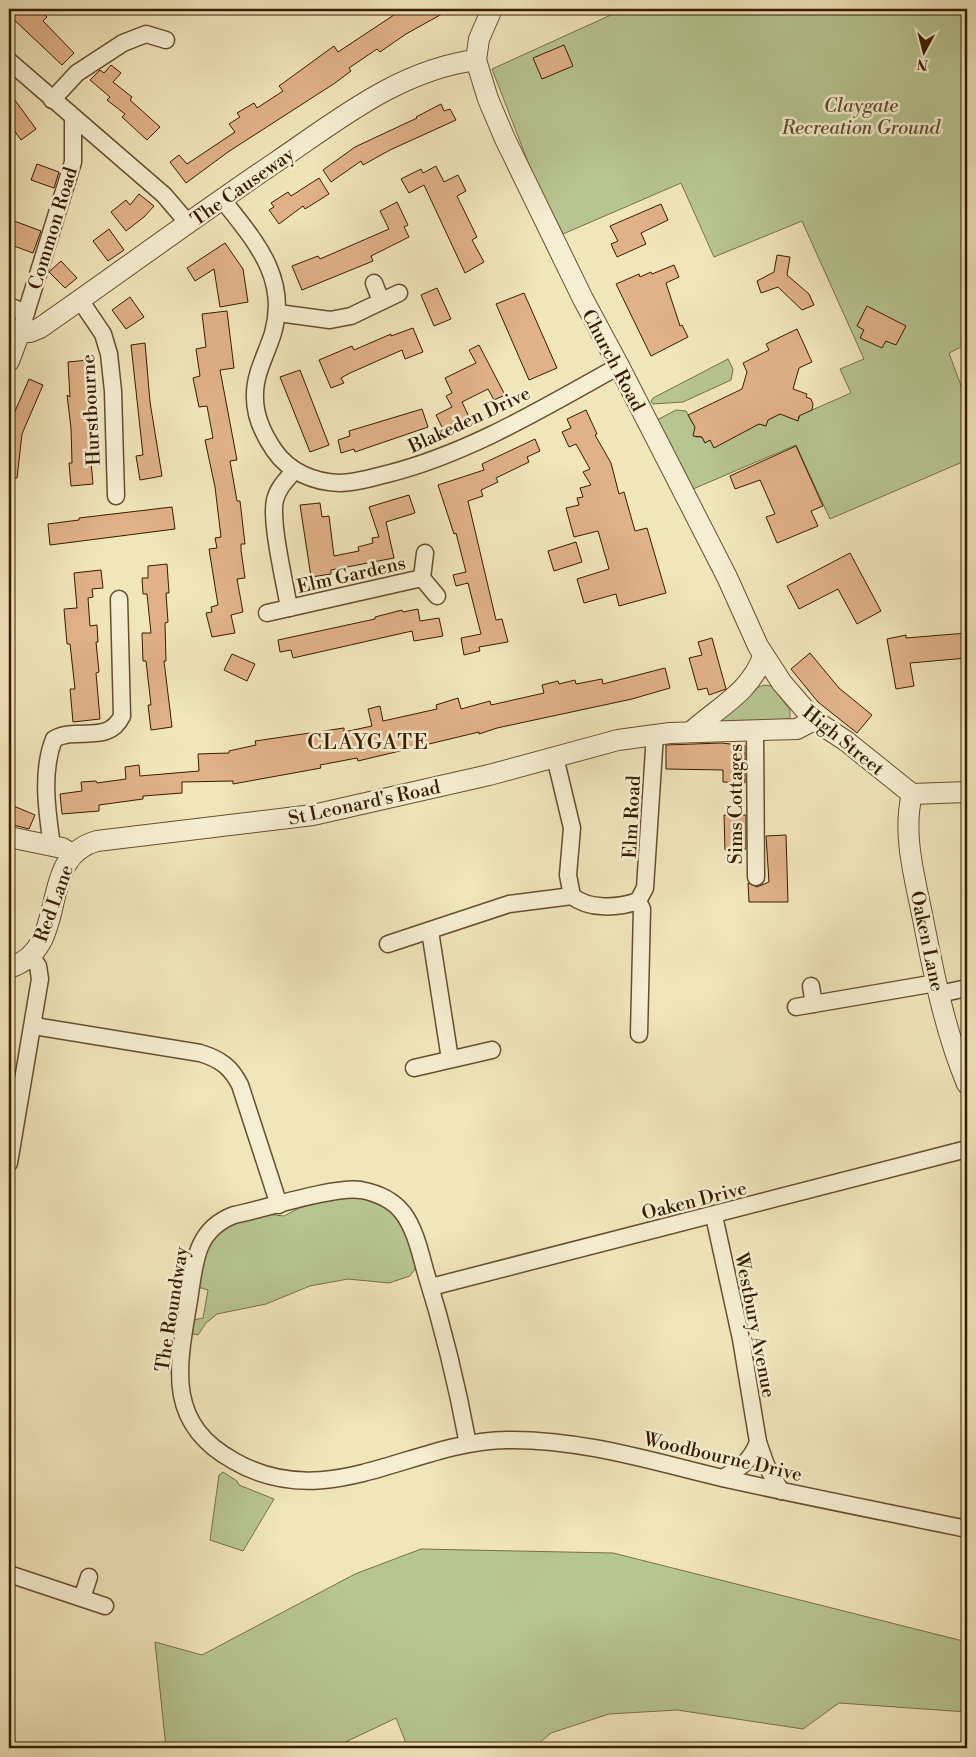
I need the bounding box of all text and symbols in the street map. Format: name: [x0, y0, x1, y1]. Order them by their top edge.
north arrow: [898, 28, 948, 78]
text: N: [916, 54, 929, 74]
park label: Claygate Recreation Ground: [781, 94, 942, 140]
street label: The Causeway: [186, 142, 300, 231]
street label: Common Road: [23, 164, 83, 293]
street label: Church Road: [576, 305, 650, 416]
street label: Hurstbourne: [76, 354, 106, 466]
street label: Blakeden Drive: [404, 381, 534, 459]
street label: Elm Gardens: [294, 551, 408, 599]
street label: High Street: [798, 701, 889, 781]
district label: CLAYGATE: [307, 730, 429, 756]
street label: Sims Cottages: [724, 744, 748, 864]
street label: St Leonard's Road: [286, 775, 443, 831]
street label: Elm Road: [618, 775, 646, 859]
street label: Red Lane: [29, 861, 79, 945]
street label: Oaken Lane: [905, 889, 949, 994]
street label: Oaken Drive: [639, 1176, 749, 1226]
street label: The Roundway: [150, 1244, 194, 1374]
street label: Westbury Avenue: [729, 1250, 781, 1400]
street label: Woodbourne Drive: [640, 1427, 804, 1487]

